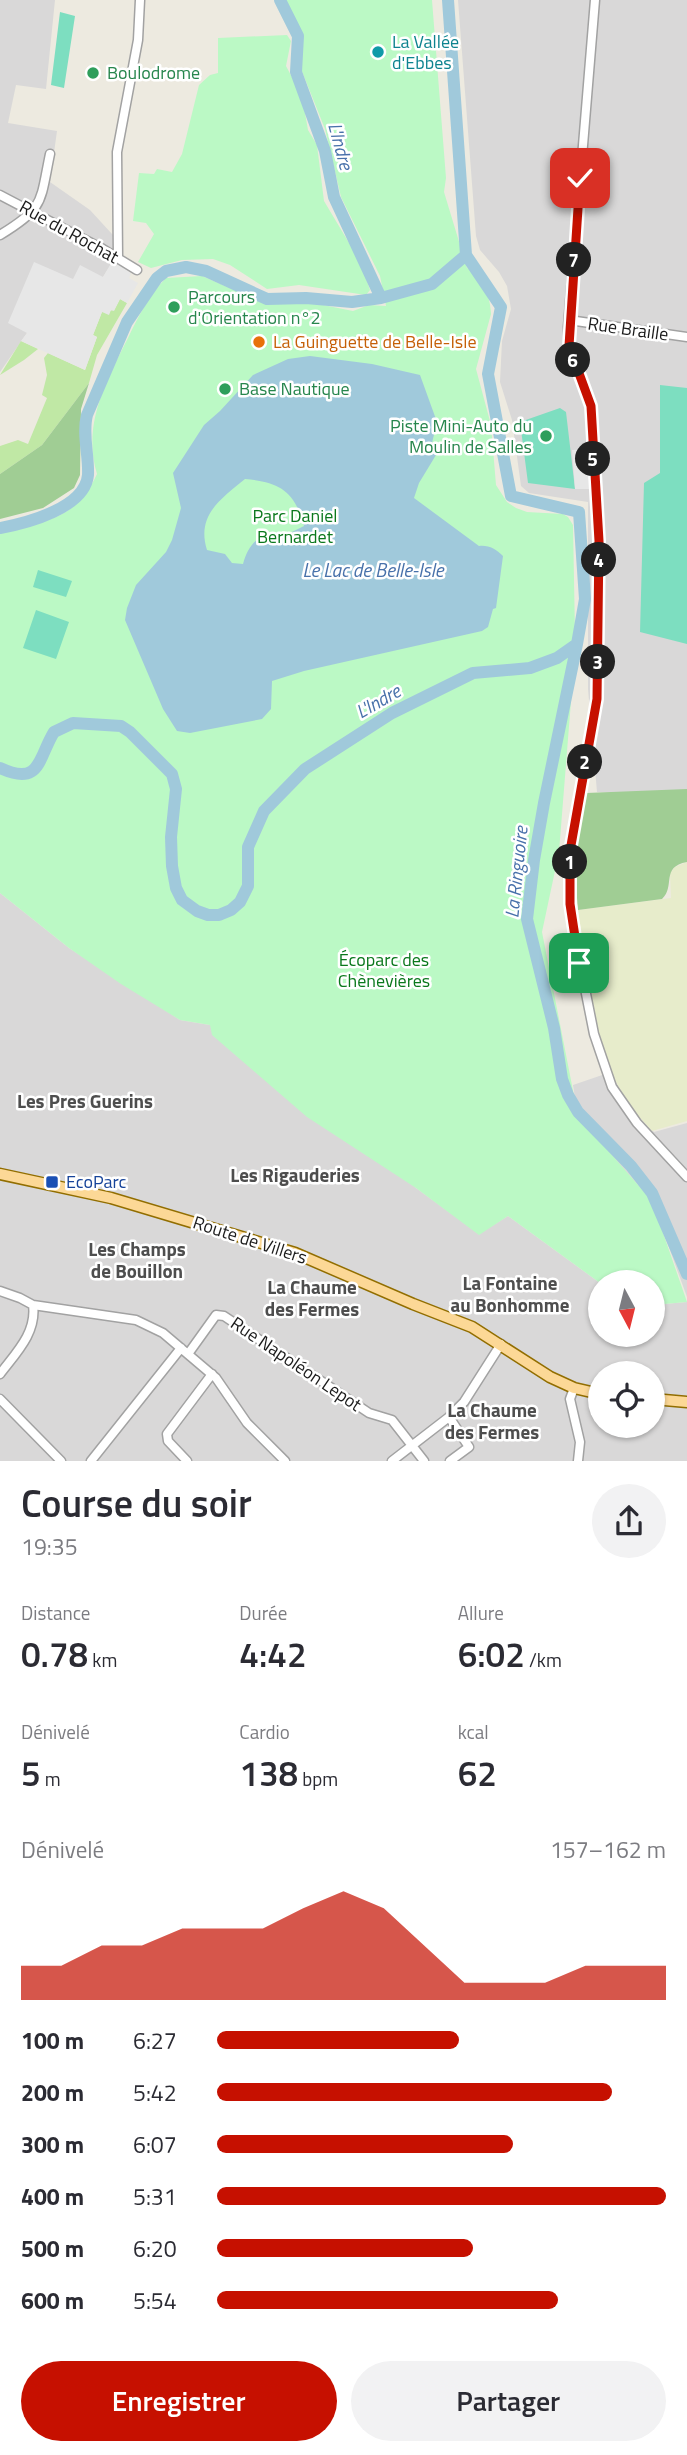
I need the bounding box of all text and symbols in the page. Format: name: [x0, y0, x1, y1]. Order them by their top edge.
place label: La Vallée d'Ebbes: [392, 28, 459, 76]
marker: La Vallée d'Ebbes: [370, 44, 386, 60]
place label: Boulodrome: [107, 59, 200, 86]
marker: Boulodrome: [85, 65, 101, 81]
water label: L'Indre: [321, 119, 362, 174]
pin: [550, 148, 610, 208]
icon: check: [561, 159, 599, 197]
street label: Rue du Rochat: [15, 193, 124, 270]
pin: 7: [556, 243, 592, 278]
text: 7: [568, 245, 579, 274]
place label: Parcours d'Orientation n°2: [188, 283, 321, 331]
marker: Parcours d'Orientation n°2: [166, 299, 182, 315]
street label: Rue Braille: [586, 309, 670, 348]
place label: La Guinguette de Belle-Isle: [273, 328, 476, 355]
marker: La Guinguette de Belle-Isle: [251, 334, 267, 350]
pin: 6: [556, 342, 590, 378]
text: 6: [567, 345, 578, 374]
place label: Base Nautique: [239, 375, 350, 402]
marker: Base Nautique: [217, 381, 233, 397]
place label: Piste Mini-Auto du Moulin de Salles: [390, 412, 532, 460]
marker: Piste Mini-Auto du Moulin de Salles: [538, 428, 554, 444]
pin: 5: [576, 442, 610, 476]
text: 5: [587, 444, 598, 473]
park label: Parc Daniel Bernardet: [253, 502, 337, 550]
pin: 4: [582, 542, 616, 578]
text: 4: [593, 545, 604, 574]
water label: Le Lac de Belle-Isle: [302, 555, 445, 584]
pin: 3: [580, 644, 616, 680]
text: 3: [592, 647, 603, 676]
water label: L'Indre: [350, 675, 407, 725]
pin: 2: [568, 744, 602, 780]
text: 2: [579, 747, 590, 776]
water label: La Ringuoire: [496, 823, 535, 919]
pin: 1: [552, 844, 588, 880]
text: 1: [564, 847, 575, 876]
pin: [549, 933, 609, 993]
icon: arrive: [560, 944, 598, 982]
park label: Écoparc des Chènevières: [338, 946, 430, 994]
district label: Les Pres Guerins: [17, 1086, 153, 1115]
district label: Les Rigauderies: [230, 1160, 360, 1189]
place label: EcoParc: [66, 1168, 127, 1195]
marker: EcoParc: [44, 1174, 60, 1190]
street label: Route de Villers: [190, 1208, 311, 1271]
district label: Les Champs de Bouillon: [88, 1234, 186, 1285]
district label: La Fontaine au Bonhomme: [451, 1268, 570, 1319]
north arrow: [588, 1270, 665, 1348]
map controls: [588, 1270, 665, 1438]
district label: La Chaume des Fermes: [265, 1272, 359, 1323]
street label: Rue Napoléon Lepot: [225, 1310, 368, 1418]
button: locate: [588, 1361, 665, 1438]
district label: La Chaume des Fermes: [445, 1395, 539, 1446]
text: Course du soir: [21, 1474, 252, 1532]
button: share: [592, 1484, 666, 1558]
text: 19:35: [21, 1529, 78, 1564]
text: Distance: [21, 1598, 90, 1627]
text: Durée: [239, 1598, 287, 1627]
text: Allure: [458, 1598, 504, 1627]
text: 0.78: [21, 1627, 88, 1681]
text: 4:42: [239, 1627, 307, 1681]
text: 6:02: [458, 1627, 525, 1681]
text: km: [88, 1645, 117, 1674]
text: /km: [525, 1645, 562, 1674]
text: Dénivelé: [21, 1717, 90, 1746]
text: Cardio: [239, 1717, 290, 1746]
text: kcal: [458, 1717, 489, 1746]
text: 5: [21, 1746, 41, 1800]
text: 138: [239, 1746, 298, 1800]
text: 62: [458, 1746, 497, 1800]
text: m: [41, 1764, 61, 1793]
text: bpm: [298, 1764, 338, 1793]
text: Dénivelé: [21, 1832, 104, 1867]
text: 157–162 m: [550, 1832, 666, 1867]
text: 100 m: [21, 2023, 84, 2058]
text: 6:27: [133, 2023, 177, 2058]
text: 200 m: [21, 2075, 84, 2110]
text: 5:42: [133, 2075, 177, 2110]
text: 300 m: [21, 2127, 84, 2162]
text: 6:07: [133, 2127, 177, 2162]
text: 400 m: [21, 2179, 84, 2214]
text: 5:31: [133, 2179, 177, 2214]
text: 500 m: [21, 2231, 84, 2266]
text: 6:20: [133, 2231, 177, 2266]
text: 600 m: [21, 2283, 84, 2318]
text: 5:54: [133, 2283, 177, 2318]
button: Enregistrer: [21, 2361, 337, 2441]
button: Partager: [351, 2361, 666, 2441]

